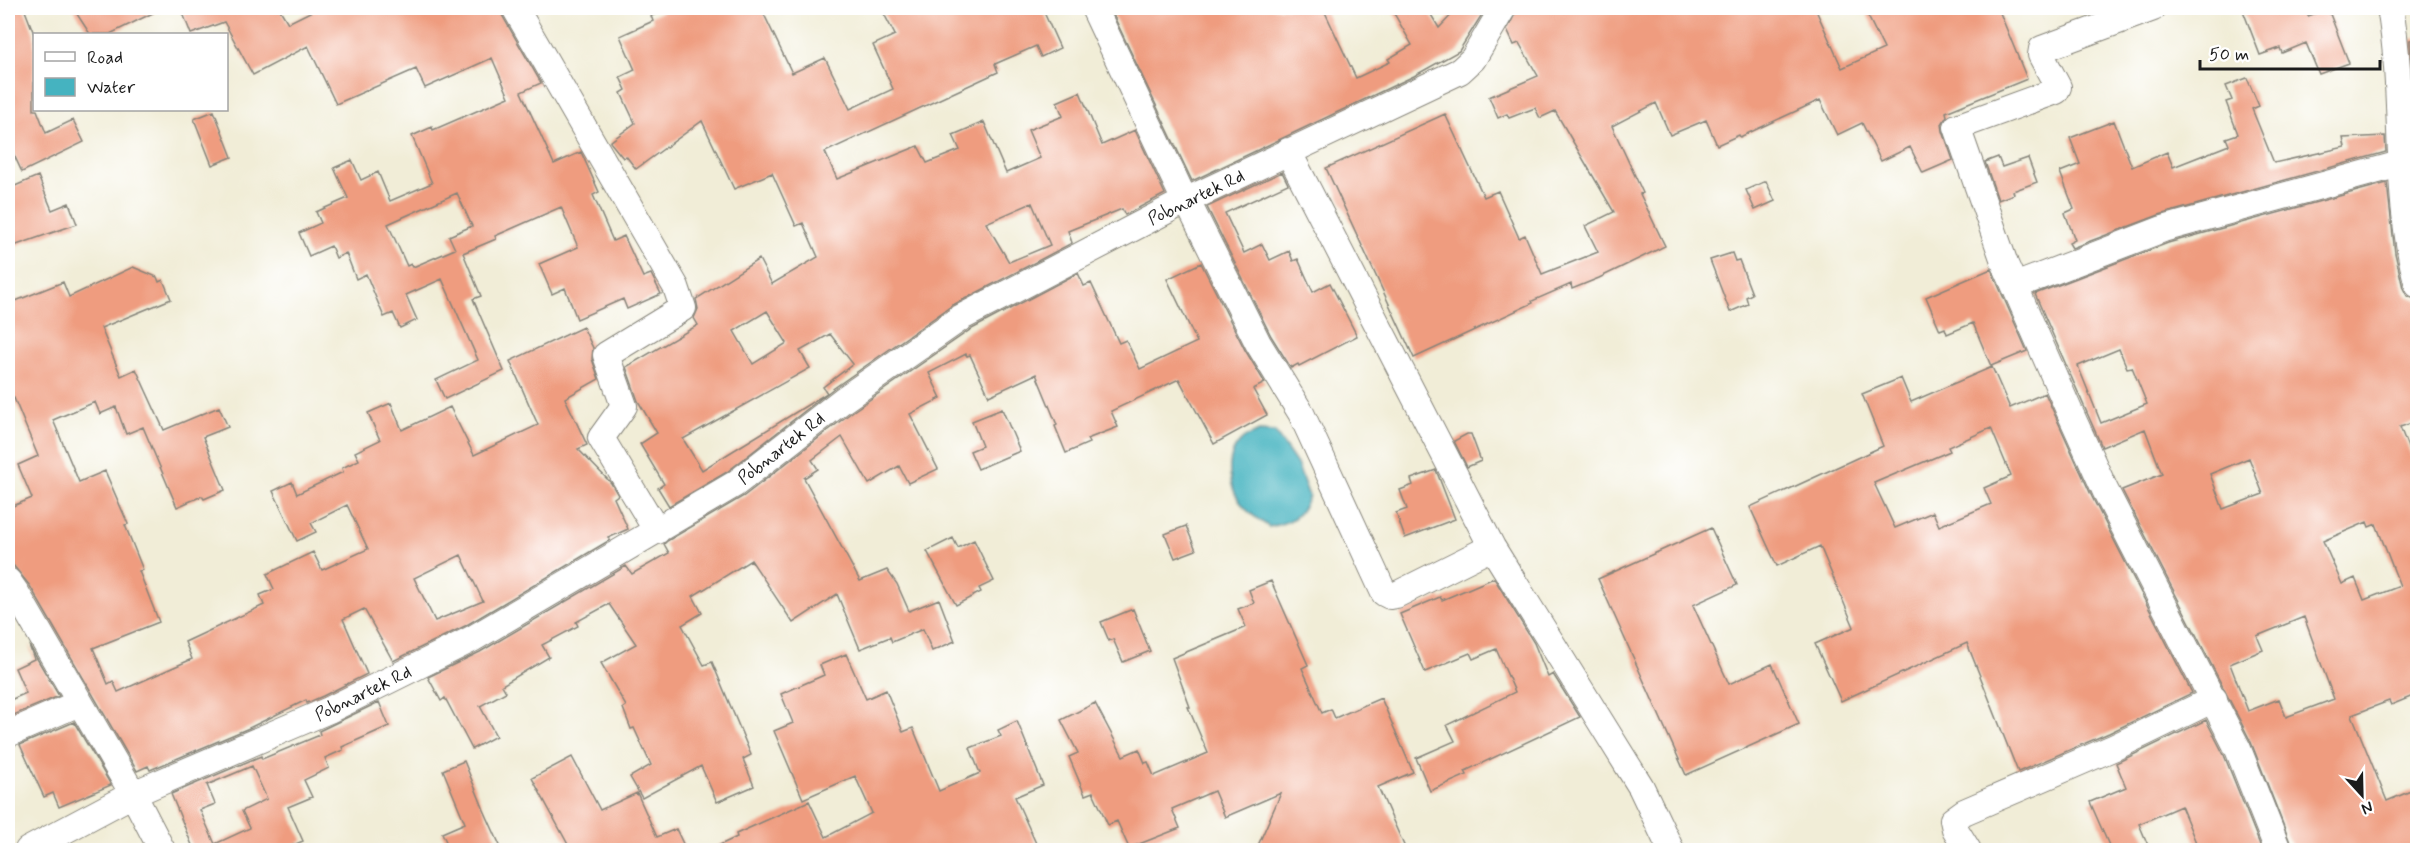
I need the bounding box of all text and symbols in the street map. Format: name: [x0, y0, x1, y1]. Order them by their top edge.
legend: [33, 33, 228, 111]
scale bar: [2200, 33, 2380, 71]
text: 50 m: [2209, 43, 2249, 67]
text: Road: [87, 46, 123, 70]
text: Water: [87, 76, 136, 100]
street label: Pobnartek Rd: [1144, 164, 1249, 232]
street label: Pobnartek Rd: [733, 407, 830, 490]
street label: Pobnartek Rd: [311, 660, 416, 728]
north arrow: [2332, 765, 2392, 825]
text: N: [2358, 796, 2376, 819]

